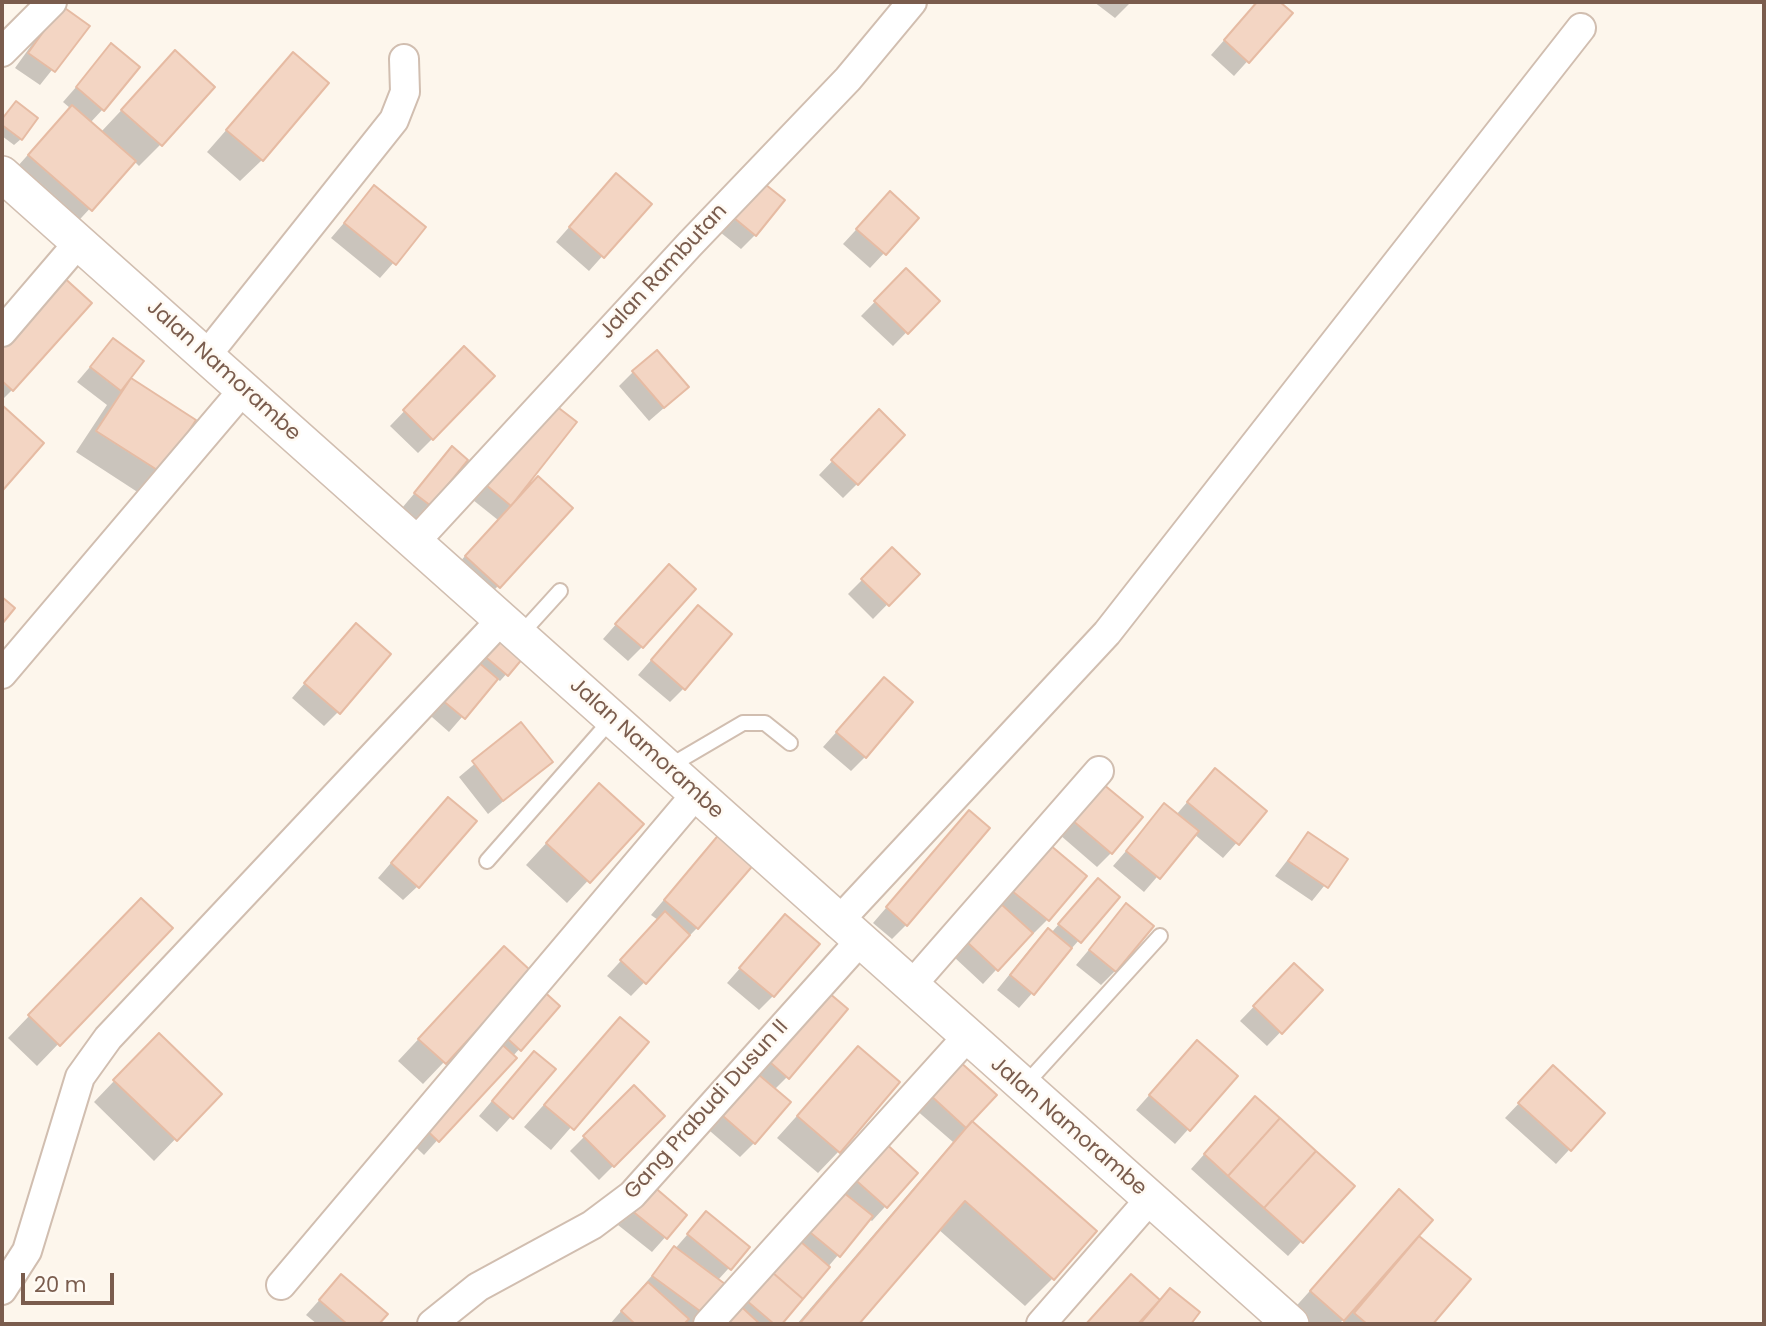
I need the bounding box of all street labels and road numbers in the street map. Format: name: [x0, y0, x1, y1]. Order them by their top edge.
street label: Jalan Rambutan: [595, 199, 733, 345]
street label: Jalan Namorambe: [141, 295, 305, 447]
street label: Jalan Namorambe: [564, 673, 728, 825]
street label: Gang Prabudi Dusun II: [620, 1015, 794, 1205]
street label: Jalan Namorambe: [985, 1052, 1151, 1202]

